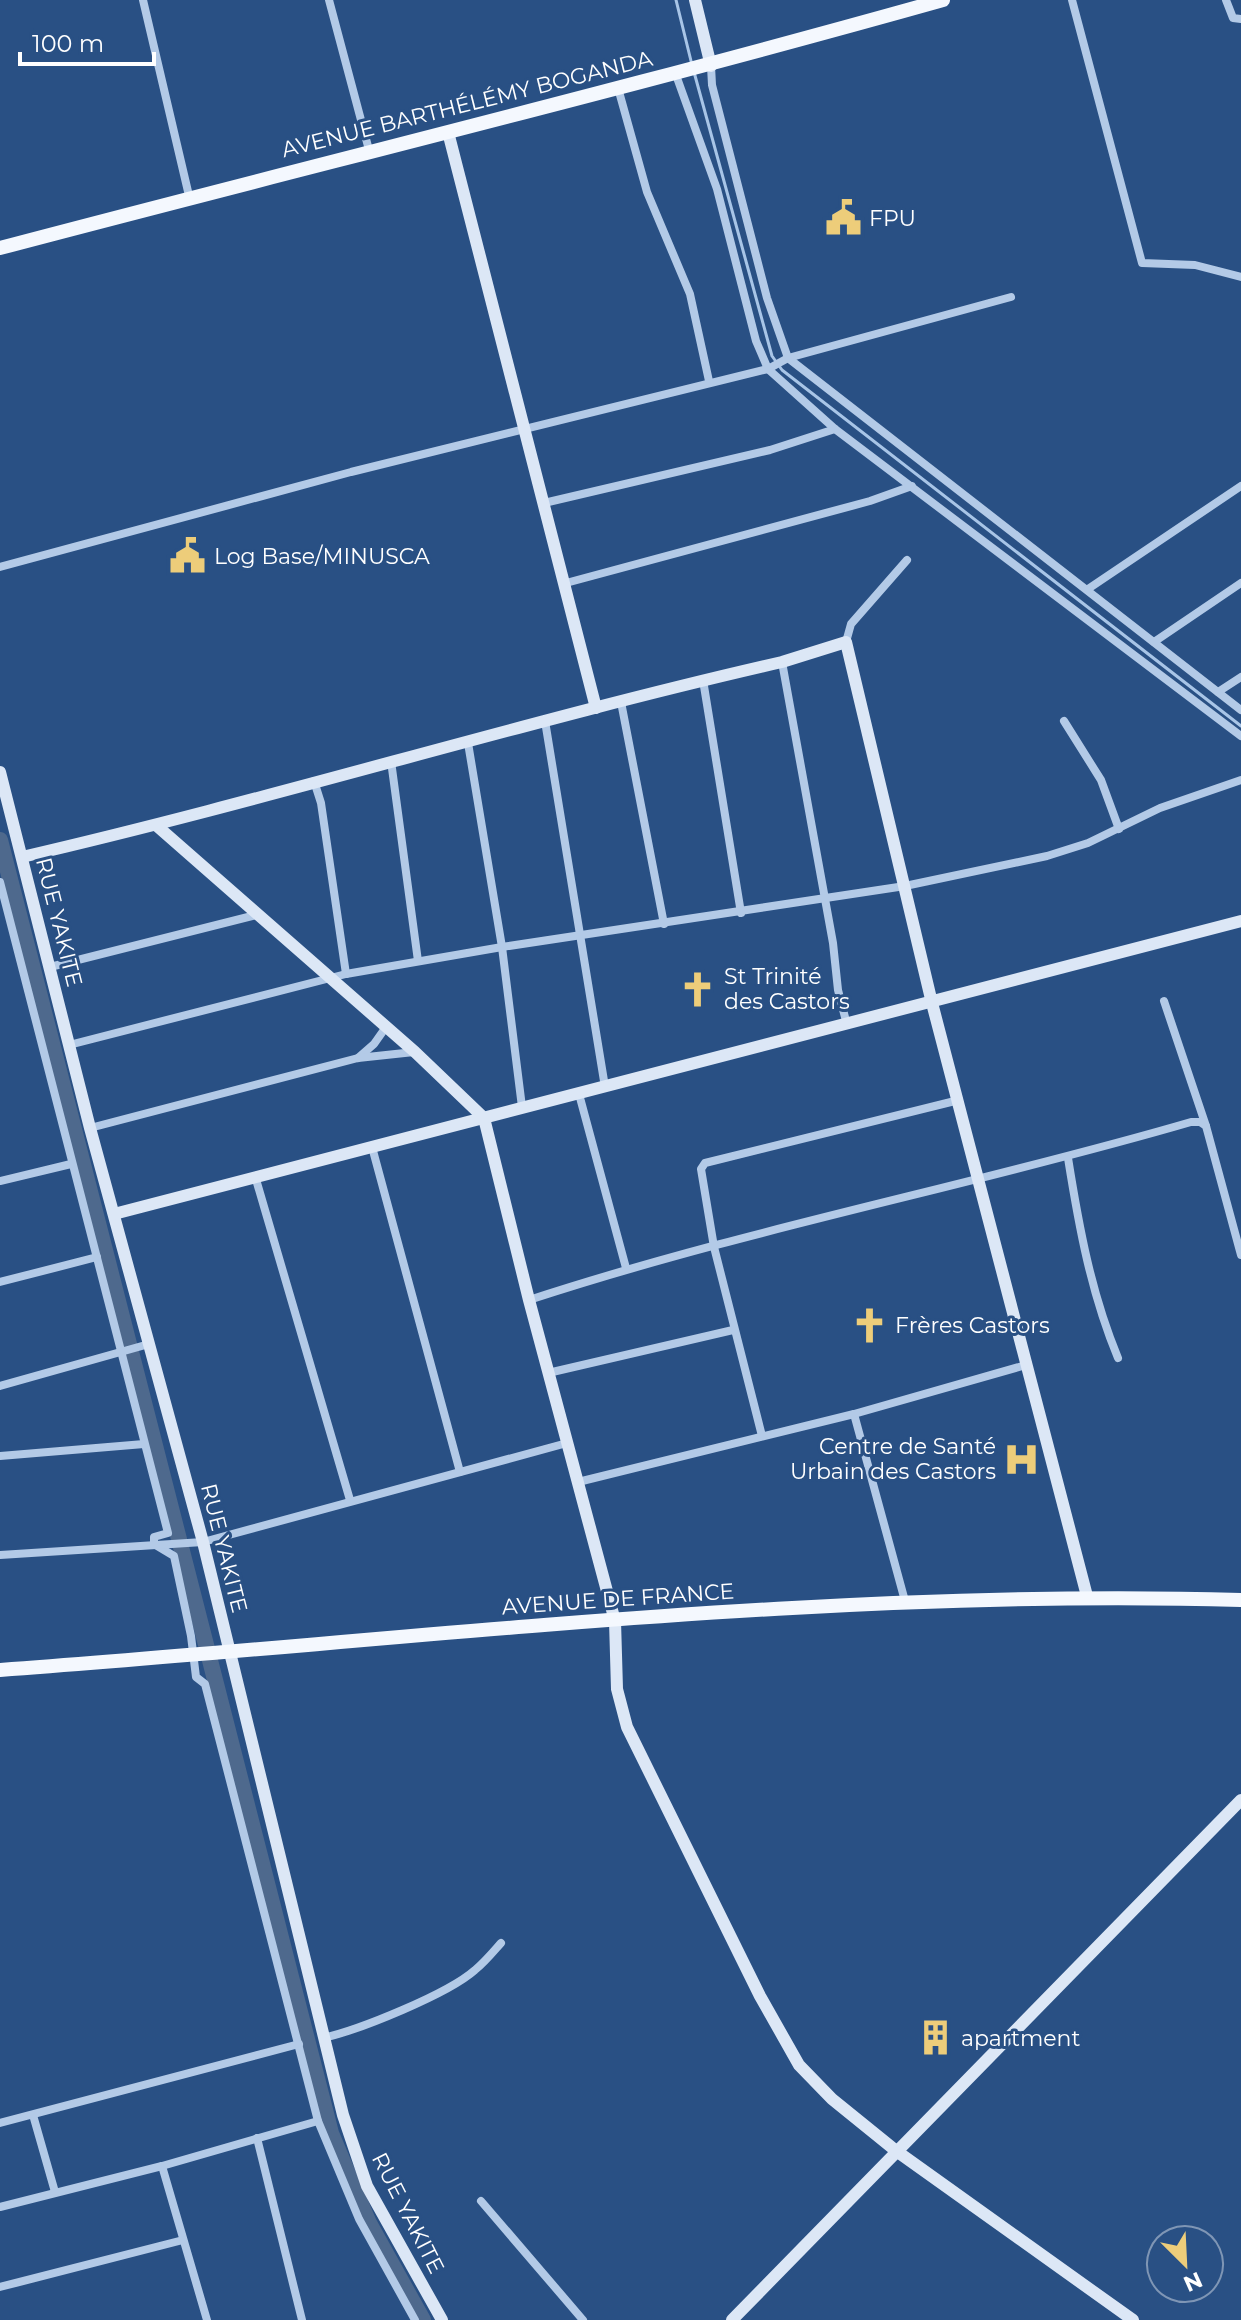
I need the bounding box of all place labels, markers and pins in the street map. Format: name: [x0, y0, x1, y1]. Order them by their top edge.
public building icon: FPU: [824, 199, 862, 237]
place label: FPU: [869, 205, 916, 232]
public building icon: Log Base/MINUSCA: [169, 537, 207, 575]
place label: Log Base/MINUSCA: [214, 543, 430, 570]
place label: St Trinité des Castors: [724, 963, 850, 1015]
church icon: St Trinité des Castors: [679, 970, 717, 1008]
church icon: Frères Castors: [850, 1306, 888, 1344]
place label: Frères Castors: [895, 1312, 1050, 1339]
place label: Centre de Santé Urbain des Castors: [790, 1433, 996, 1485]
hospital icon: Centre de Santé Urbain des Castors: [1003, 1440, 1041, 1478]
building icon: apartment: [916, 2019, 954, 2057]
place label: apartment: [961, 2025, 1080, 2052]

